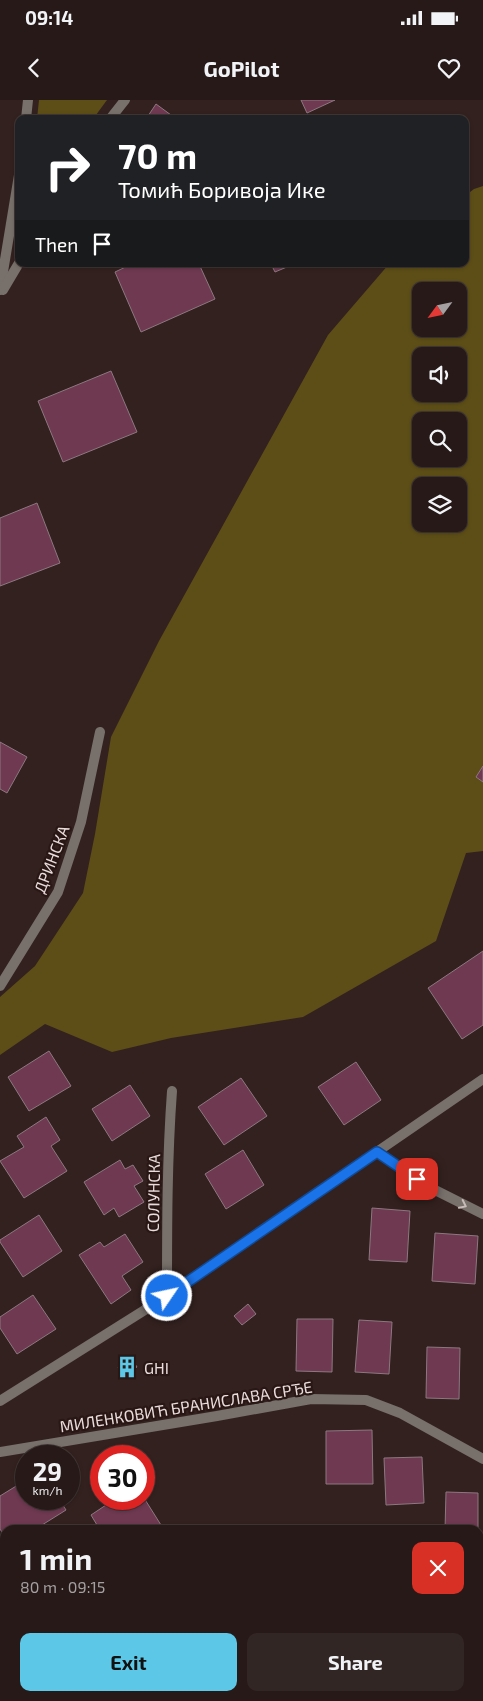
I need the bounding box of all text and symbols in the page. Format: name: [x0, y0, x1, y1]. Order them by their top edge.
text: 09:14: [25, 6, 73, 29]
icon: back: [20, 54, 48, 82]
icon: heart: [435, 54, 463, 82]
text: GoPilot: [203, 55, 280, 81]
text: 70 m: [118, 134, 197, 176]
icon: right: [35, 135, 100, 200]
text: Томић Боривоја Ике: [118, 176, 326, 202]
icon: arrive: [88, 230, 116, 258]
text: Then: [35, 233, 78, 256]
north arrow: [412, 282, 468, 338]
map controls: [412, 282, 467, 532]
button: sound: [412, 347, 467, 402]
button: search: [412, 412, 467, 467]
button: layers: [412, 477, 467, 532]
street label: ДРИНСКА: [29, 822, 73, 896]
street label: СОЛУНСКА: [143, 1154, 163, 1232]
pin: [396, 1158, 438, 1200]
icon: arrive: [403, 1165, 431, 1193]
one-way arrow: [458, 1199, 467, 1209]
position arrow: [140, 1269, 192, 1321]
building icon: GHI: [114, 1354, 140, 1380]
place label: GHI: [144, 1358, 169, 1377]
street label: МИЛЕНКОВИЋ БРАНИСЛАВА СРЂЕ: [58, 1377, 314, 1435]
speed limit sign: 30: [90, 1445, 155, 1510]
text: 29: [33, 1456, 62, 1486]
text: km/h: [33, 1483, 62, 1497]
text: 1 min: [20, 1540, 92, 1576]
button: close: [412, 1542, 464, 1594]
text: 80 m · 09:15: [20, 1577, 105, 1596]
button: Exit: [20, 1633, 237, 1691]
button: Share: [247, 1633, 464, 1691]

